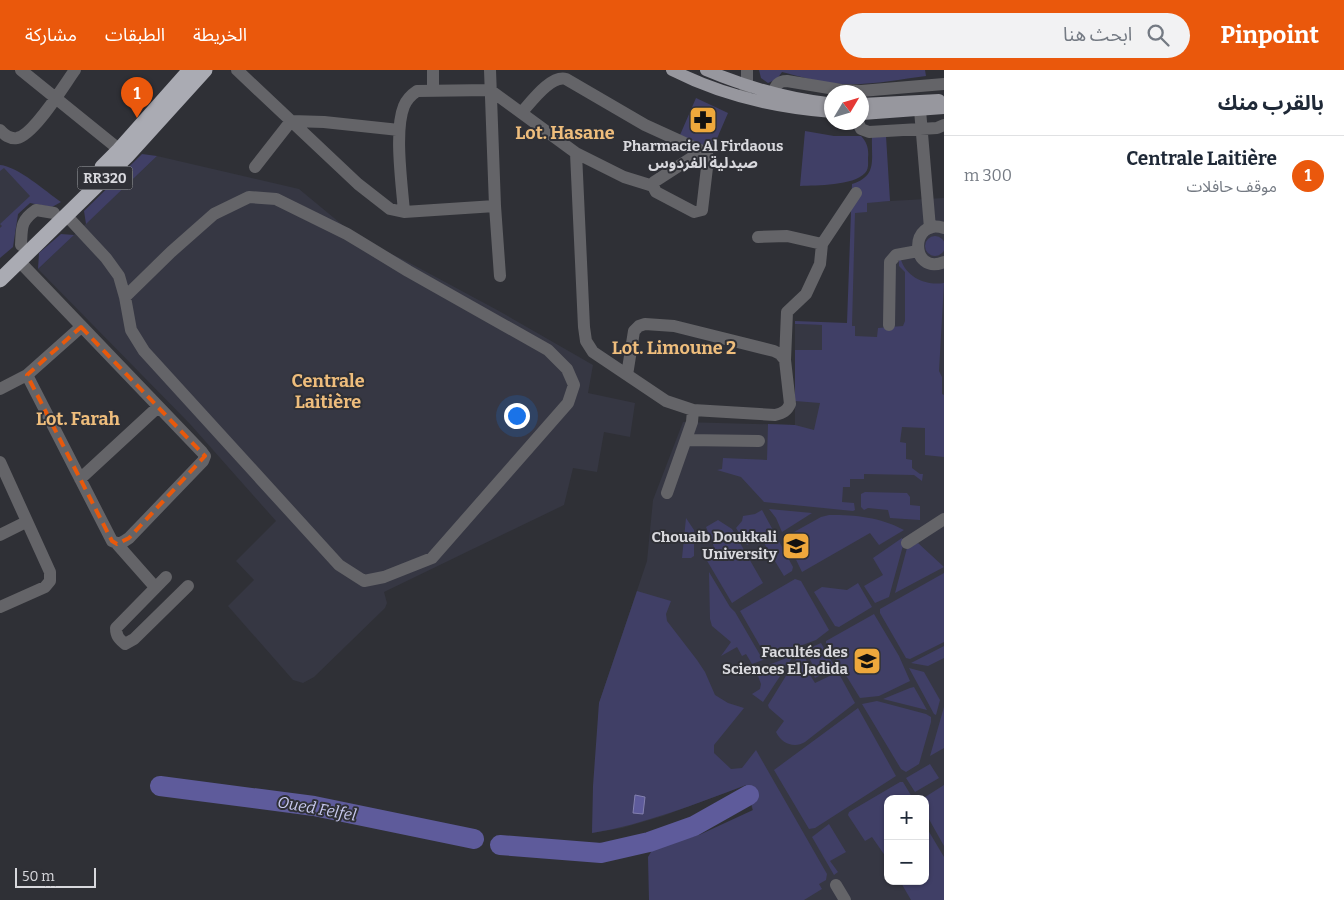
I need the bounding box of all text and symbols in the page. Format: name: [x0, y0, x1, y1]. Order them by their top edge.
search box: [840, 13, 1190, 58]
icon: search: [1144, 21, 1172, 49]
text: Pinpoint: [1220, 21, 1319, 49]
text: ابحث هنا: [1063, 23, 1132, 46]
text: مشاركة: [25, 24, 77, 46]
text: الطبقات: [105, 24, 165, 46]
text: الخريطة: [193, 24, 247, 46]
pin: 1: [121, 77, 153, 118]
north arrow: [824, 85, 869, 130]
text: بالقرب منك: [1218, 90, 1324, 116]
pharmacy icon: Pharmacie Al Firdaous صيدلية الفردوس: [688, 105, 718, 135]
district label: Lot. Hasane: [515, 122, 615, 144]
place label: Pharmacie Al Firdaous صيدلية الفردوس: [623, 137, 783, 172]
text: Centrale Laitière: [1126, 147, 1277, 170]
road number: RR320: [78, 166, 132, 190]
text: 300 m: [964, 166, 1012, 185]
text: 1: [1305, 166, 1311, 185]
text: موقف حافلات: [1186, 177, 1277, 196]
district label: Lot. Limoune 2: [612, 337, 736, 359]
district label: Centrale Laitière: [291, 370, 365, 413]
your location: [504, 403, 530, 429]
district label: Lot. Farah: [36, 408, 121, 430]
place label: Chouaib Doukkali University: [651, 528, 778, 563]
school or university icon: Chouaib Doukkali University: [781, 531, 811, 561]
place label: Facultés des Sciences El Jadida: [722, 643, 849, 678]
school or university icon: Facultés des Sciences El Jadida: [852, 646, 882, 676]
water label: Oued Felfel: [276, 792, 358, 825]
map controls: [884, 795, 929, 885]
button: +: [884, 795, 929, 840]
button: −: [884, 840, 929, 885]
scale bar: [15, 865, 96, 888]
text: 50 m: [22, 868, 55, 885]

